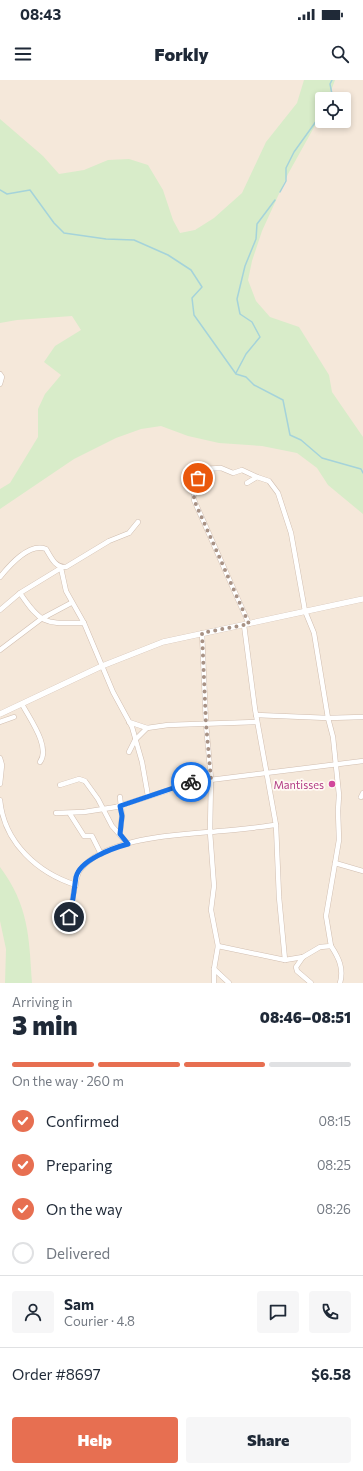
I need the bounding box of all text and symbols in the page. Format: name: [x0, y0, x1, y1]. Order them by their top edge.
text: 08:43: [20, 5, 61, 23]
icon: menu: [12, 43, 34, 65]
text: Forkly: [154, 43, 209, 65]
icon: search: [329, 43, 351, 65]
map controls: [315, 92, 351, 128]
button: locate: [315, 92, 351, 128]
pin: [181, 461, 215, 495]
icon: bag: [187, 467, 209, 489]
courier: [171, 762, 211, 802]
icon: bike: [180, 771, 202, 793]
place label: Mantisses: [273, 778, 324, 791]
marker: Mantisses: [327, 779, 337, 789]
pin: [52, 900, 86, 934]
icon: home: [58, 906, 80, 928]
text: Arriving in: [12, 994, 72, 1010]
text: 08:46–08:51: [260, 1008, 351, 1026]
text: 3 min: [12, 1009, 78, 1040]
text: On the way · 260 m: [12, 1073, 124, 1089]
icon: check: [12, 1110, 34, 1132]
text: Confirmed: [46, 1112, 119, 1130]
text: 08:15: [319, 1113, 351, 1129]
icon: check: [12, 1154, 34, 1176]
text: Preparing: [46, 1156, 112, 1174]
text: 08:25: [317, 1157, 351, 1173]
icon: check: [12, 1198, 34, 1220]
text: On the way: [46, 1200, 123, 1218]
text: 08:26: [316, 1201, 351, 1217]
text: Delivered: [46, 1244, 110, 1262]
button: person: [12, 1291, 54, 1333]
button: chat: [257, 1291, 299, 1333]
button: phone: [309, 1291, 351, 1333]
text: Sam: [64, 1295, 94, 1313]
text: Courier · 4.8: [64, 1313, 135, 1329]
text: Order #8697: [12, 1365, 101, 1383]
text: $6.58: [311, 1365, 351, 1383]
button: Help: [12, 1417, 178, 1463]
button: Share: [186, 1417, 351, 1463]

